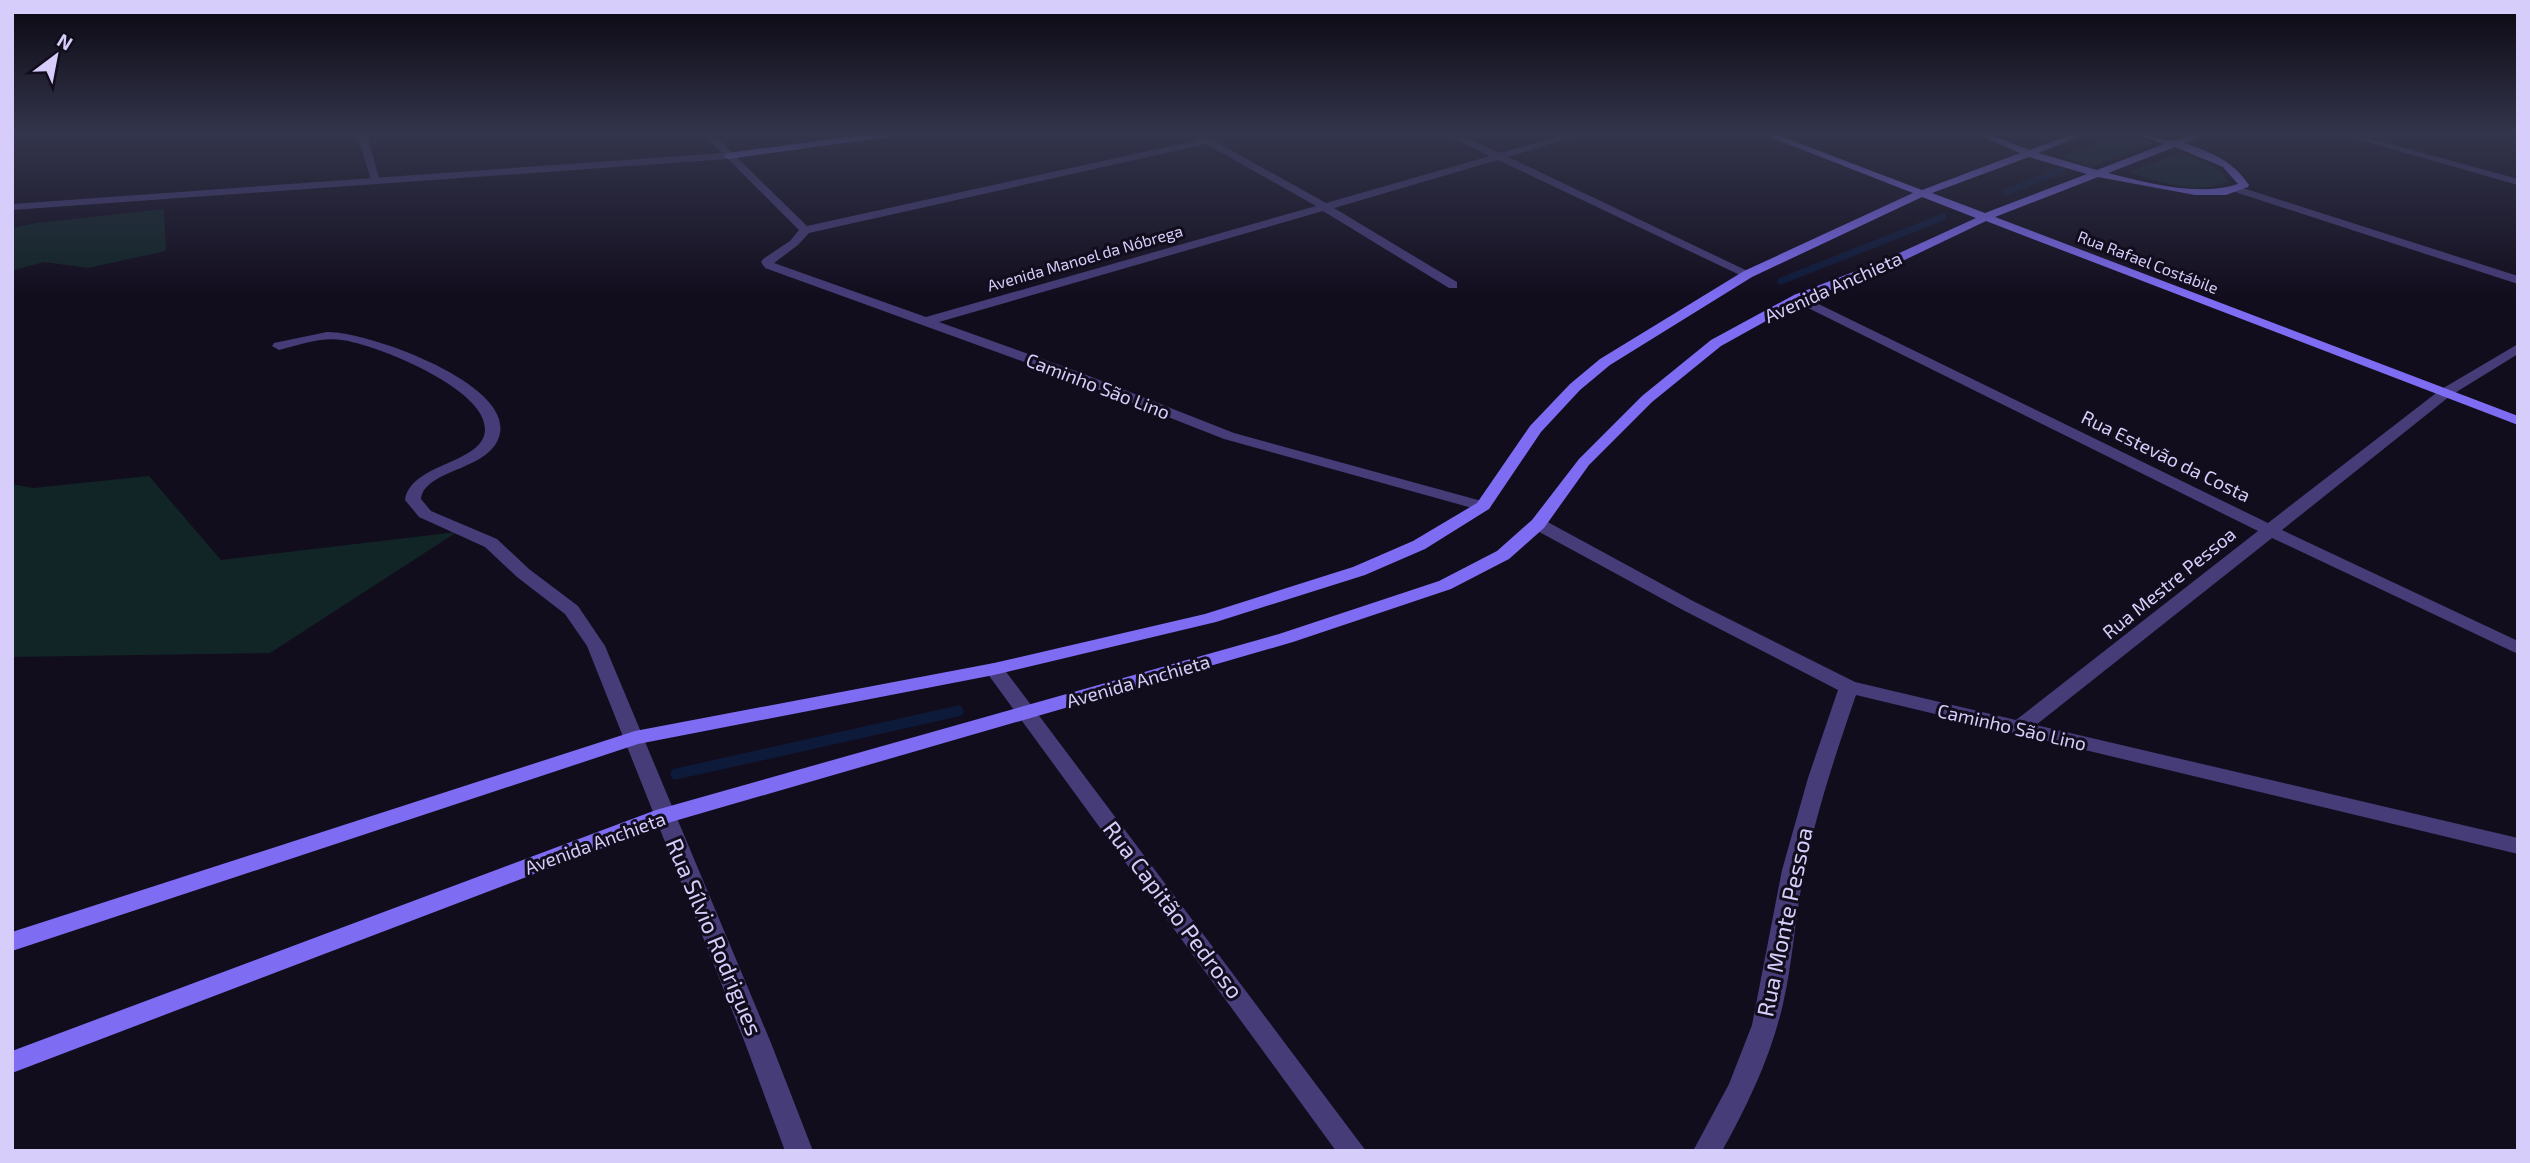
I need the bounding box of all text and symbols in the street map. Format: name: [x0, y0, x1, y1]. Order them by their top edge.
north arrow: [21, 21, 91, 91]
text: N: [53, 28, 77, 55]
street label: Avenida Manoel da Nóbrega: [985, 220, 1185, 295]
street label: Rua Rafael Costábile: [2075, 226, 2221, 297]
street label: Avenida Anchieta: [1760, 246, 1905, 327]
street label: Caminho São Lino: [1023, 348, 1173, 424]
street label: Rua Estevão da Costa: [2078, 405, 2254, 506]
street label: Rua Mestre Pessoa: [2097, 522, 2240, 643]
street label: Avenida Anchieta: [1063, 649, 1212, 712]
street label: Caminho São Lino: [1935, 698, 2089, 755]
street label: Avenida Anchieta: [521, 806, 668, 879]
street label: Rua Capitão Pedroso: [1098, 815, 1250, 1004]
street label: Rua Monte Pessoa: [1750, 825, 1818, 1019]
street label: Rua Sílvio Rodrigues: [661, 834, 769, 1039]

